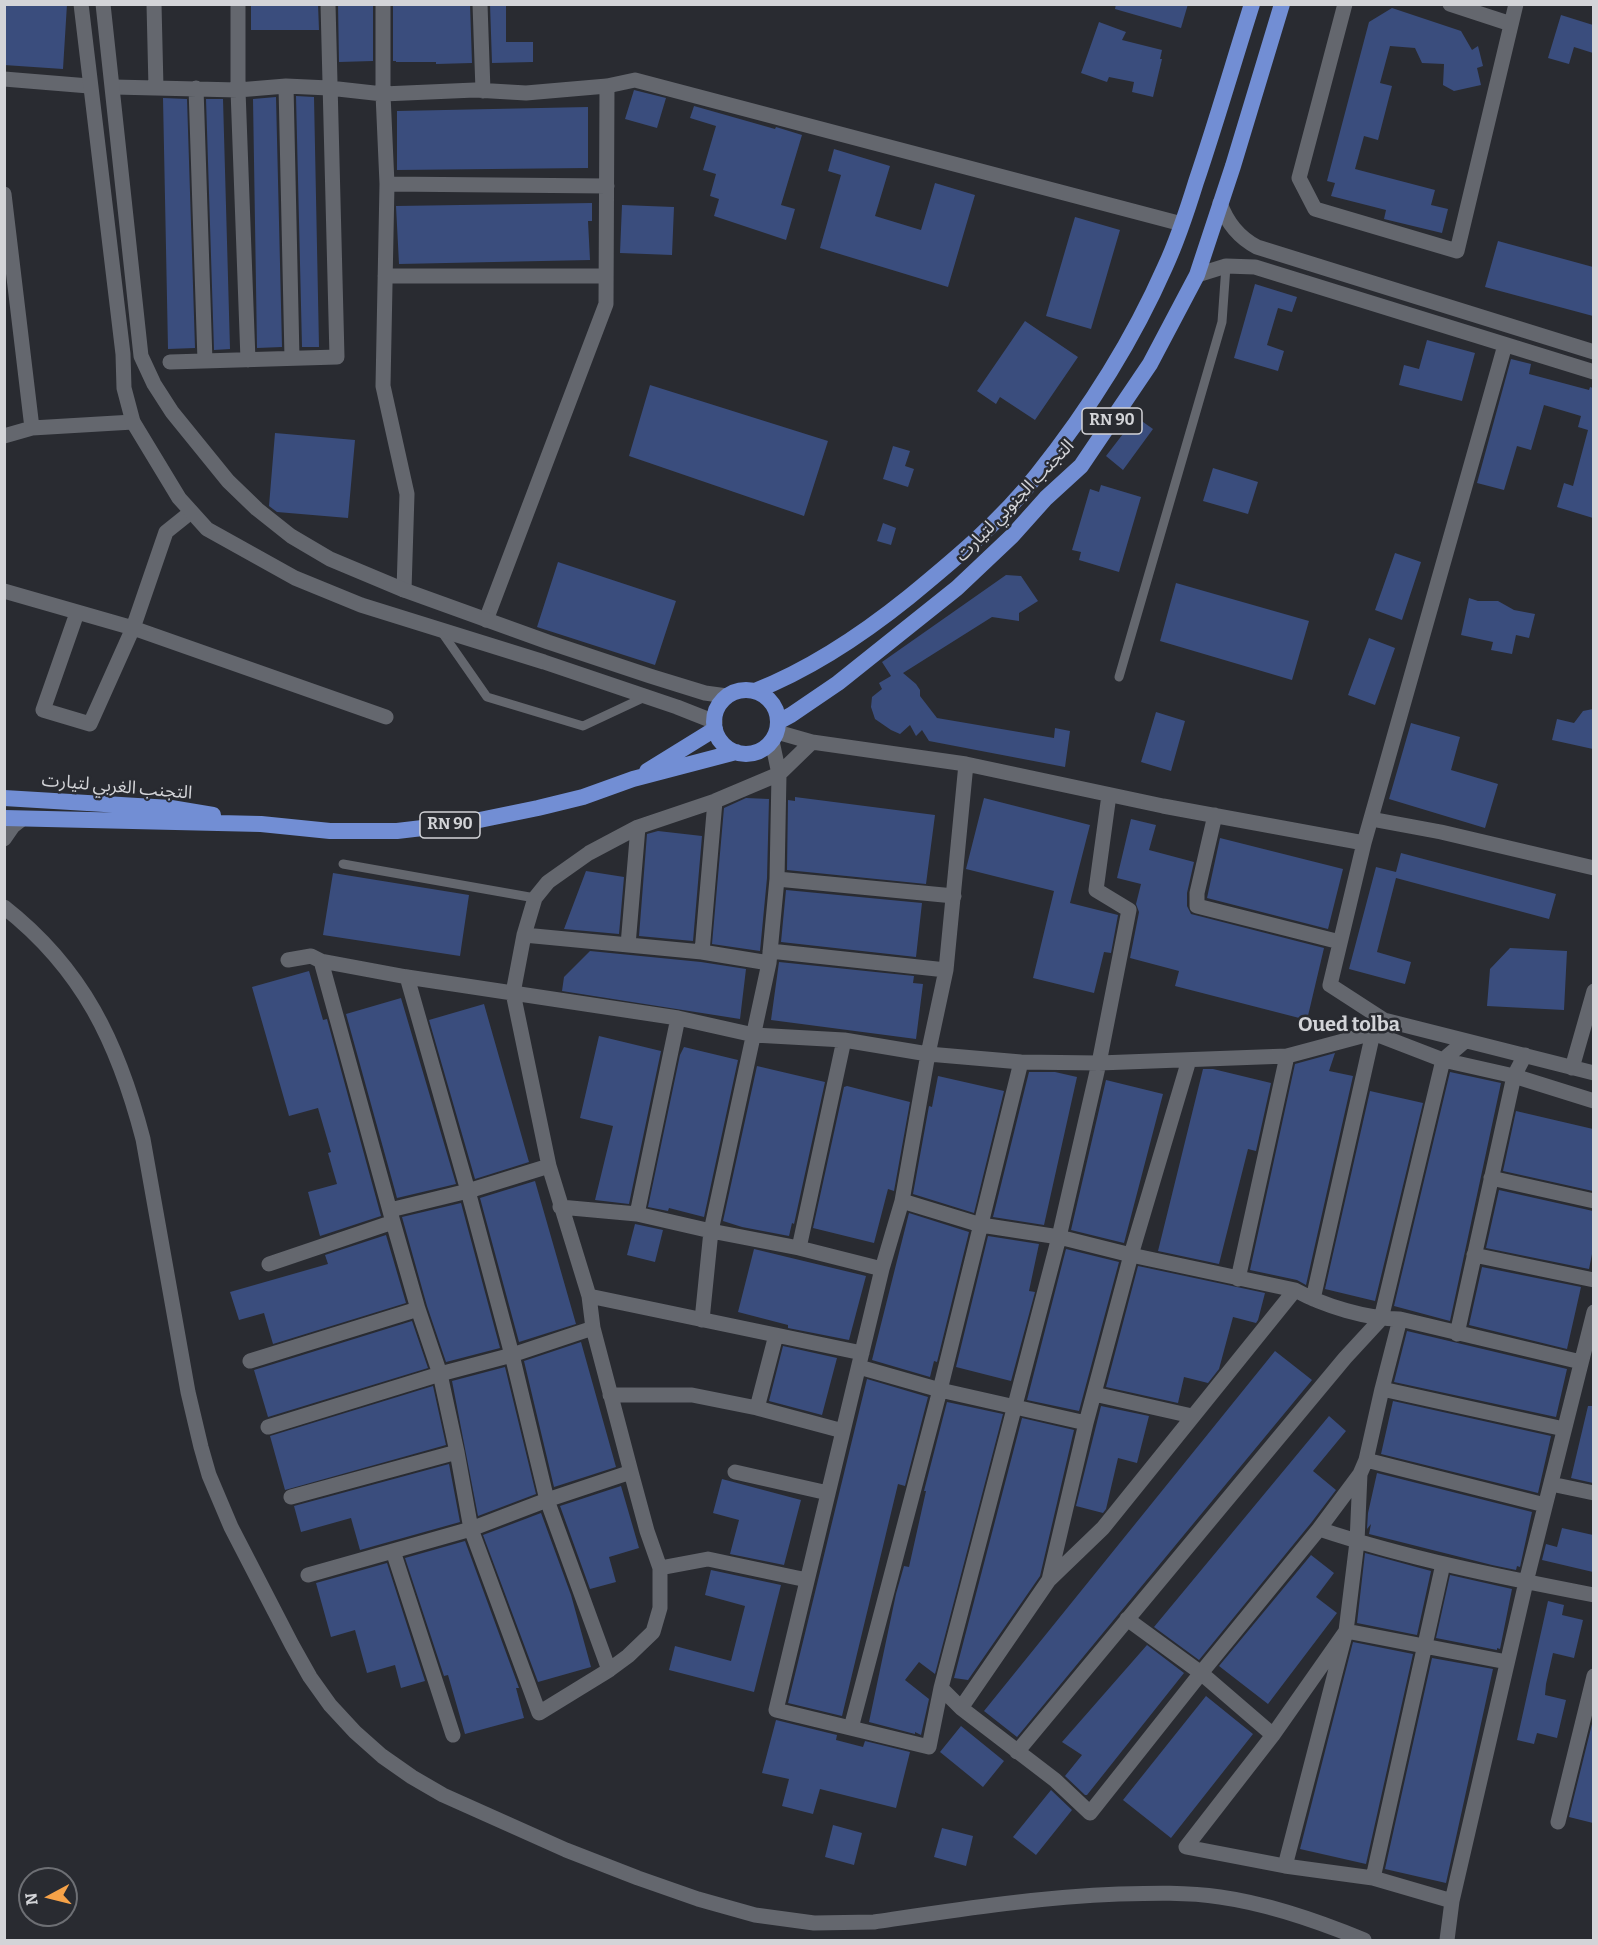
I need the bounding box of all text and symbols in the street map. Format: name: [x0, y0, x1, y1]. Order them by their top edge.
road number: RN 90: [1082, 408, 1142, 434]
street label: التجنب الجنوبي لتيارت: [951, 436, 1079, 566]
street label: التجنب الغربي لتيارت: [41, 770, 193, 804]
road number: RN 90: [420, 812, 480, 838]
district label: Oued tolba: [1298, 1013, 1400, 1037]
north arrow: [18, 1867, 78, 1927]
text: N: [21, 1892, 42, 1906]

